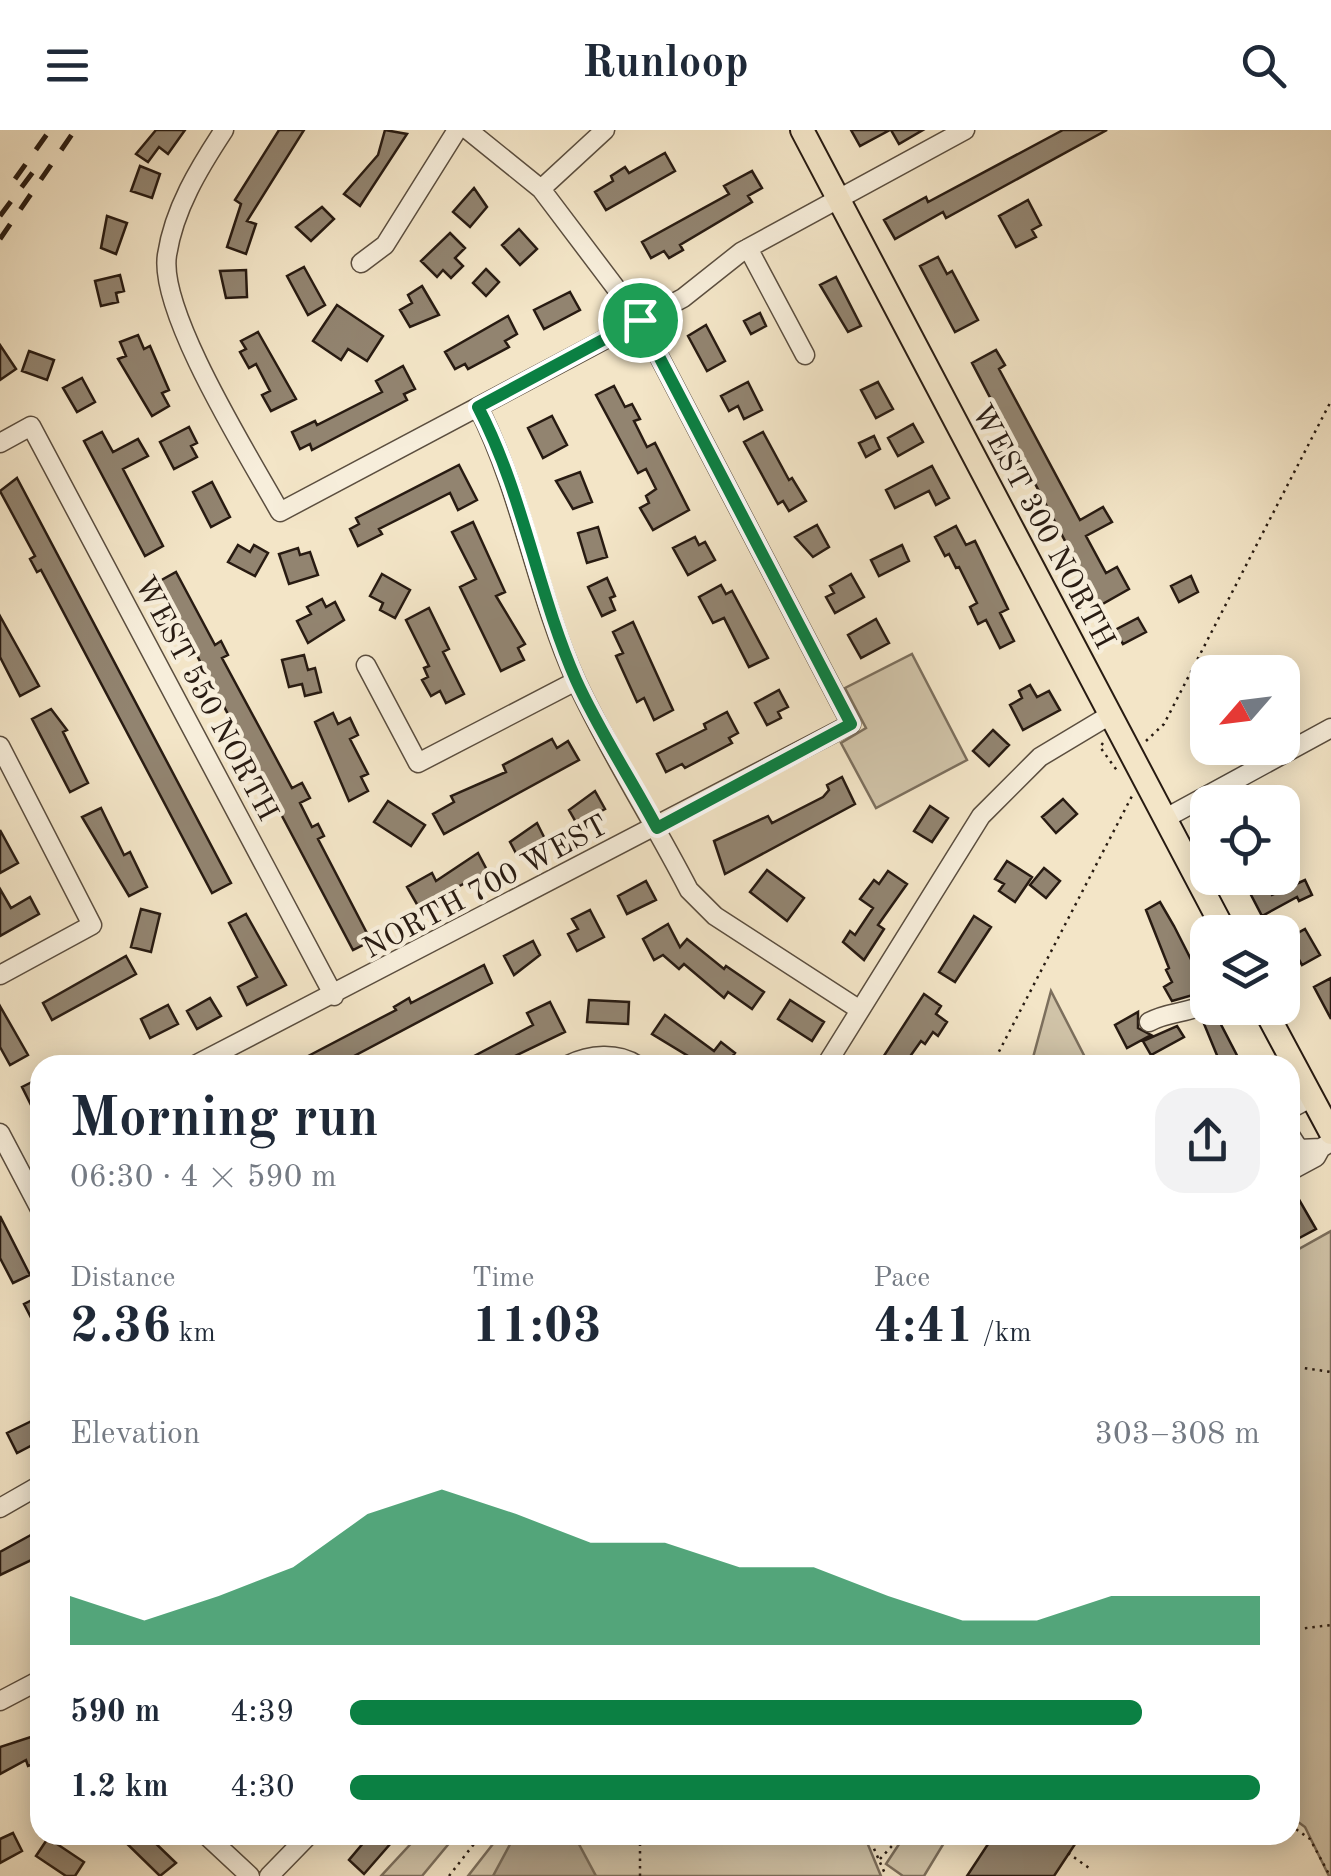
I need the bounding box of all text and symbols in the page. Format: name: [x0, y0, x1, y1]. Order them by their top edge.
icon: menu: [40, 38, 95, 93]
icon: search: [1236, 38, 1291, 93]
text: Runloop: [582, 42, 749, 87]
pin: [598, 278, 683, 363]
icon: arrive: [613, 293, 668, 348]
street label: WEST 300 NORTH: [965, 400, 1119, 654]
street label: WEST 550 NORTH: [128, 572, 282, 826]
north arrow: [1190, 655, 1300, 765]
map controls: [1190, 655, 1300, 1025]
button: locate: [1190, 785, 1300, 895]
street label: NORTH 700 WEST: [359, 811, 613, 965]
button: layers: [1190, 915, 1300, 1025]
button: share: [1155, 1088, 1260, 1193]
text: Morning run: [70, 1093, 379, 1148]
text: 06:30 · 4 × 590 m: [70, 1162, 337, 1194]
text: Distance: [70, 1265, 175, 1293]
text: Time: [472, 1265, 534, 1293]
text: Pace: [873, 1265, 930, 1293]
text: 2.36: [70, 1303, 171, 1353]
text: 11:03: [472, 1303, 602, 1353]
text: 4:41: [873, 1303, 974, 1353]
text: km: [171, 1320, 216, 1348]
text: /km: [974, 1320, 1032, 1348]
text: Elevation: [70, 1419, 200, 1451]
text: 303–308 m: [1094, 1419, 1260, 1451]
text: 590 m: [70, 1697, 160, 1729]
text: 4:39: [230, 1697, 295, 1729]
text: 1.2 km: [70, 1772, 169, 1804]
text: 4:30: [230, 1772, 295, 1804]

